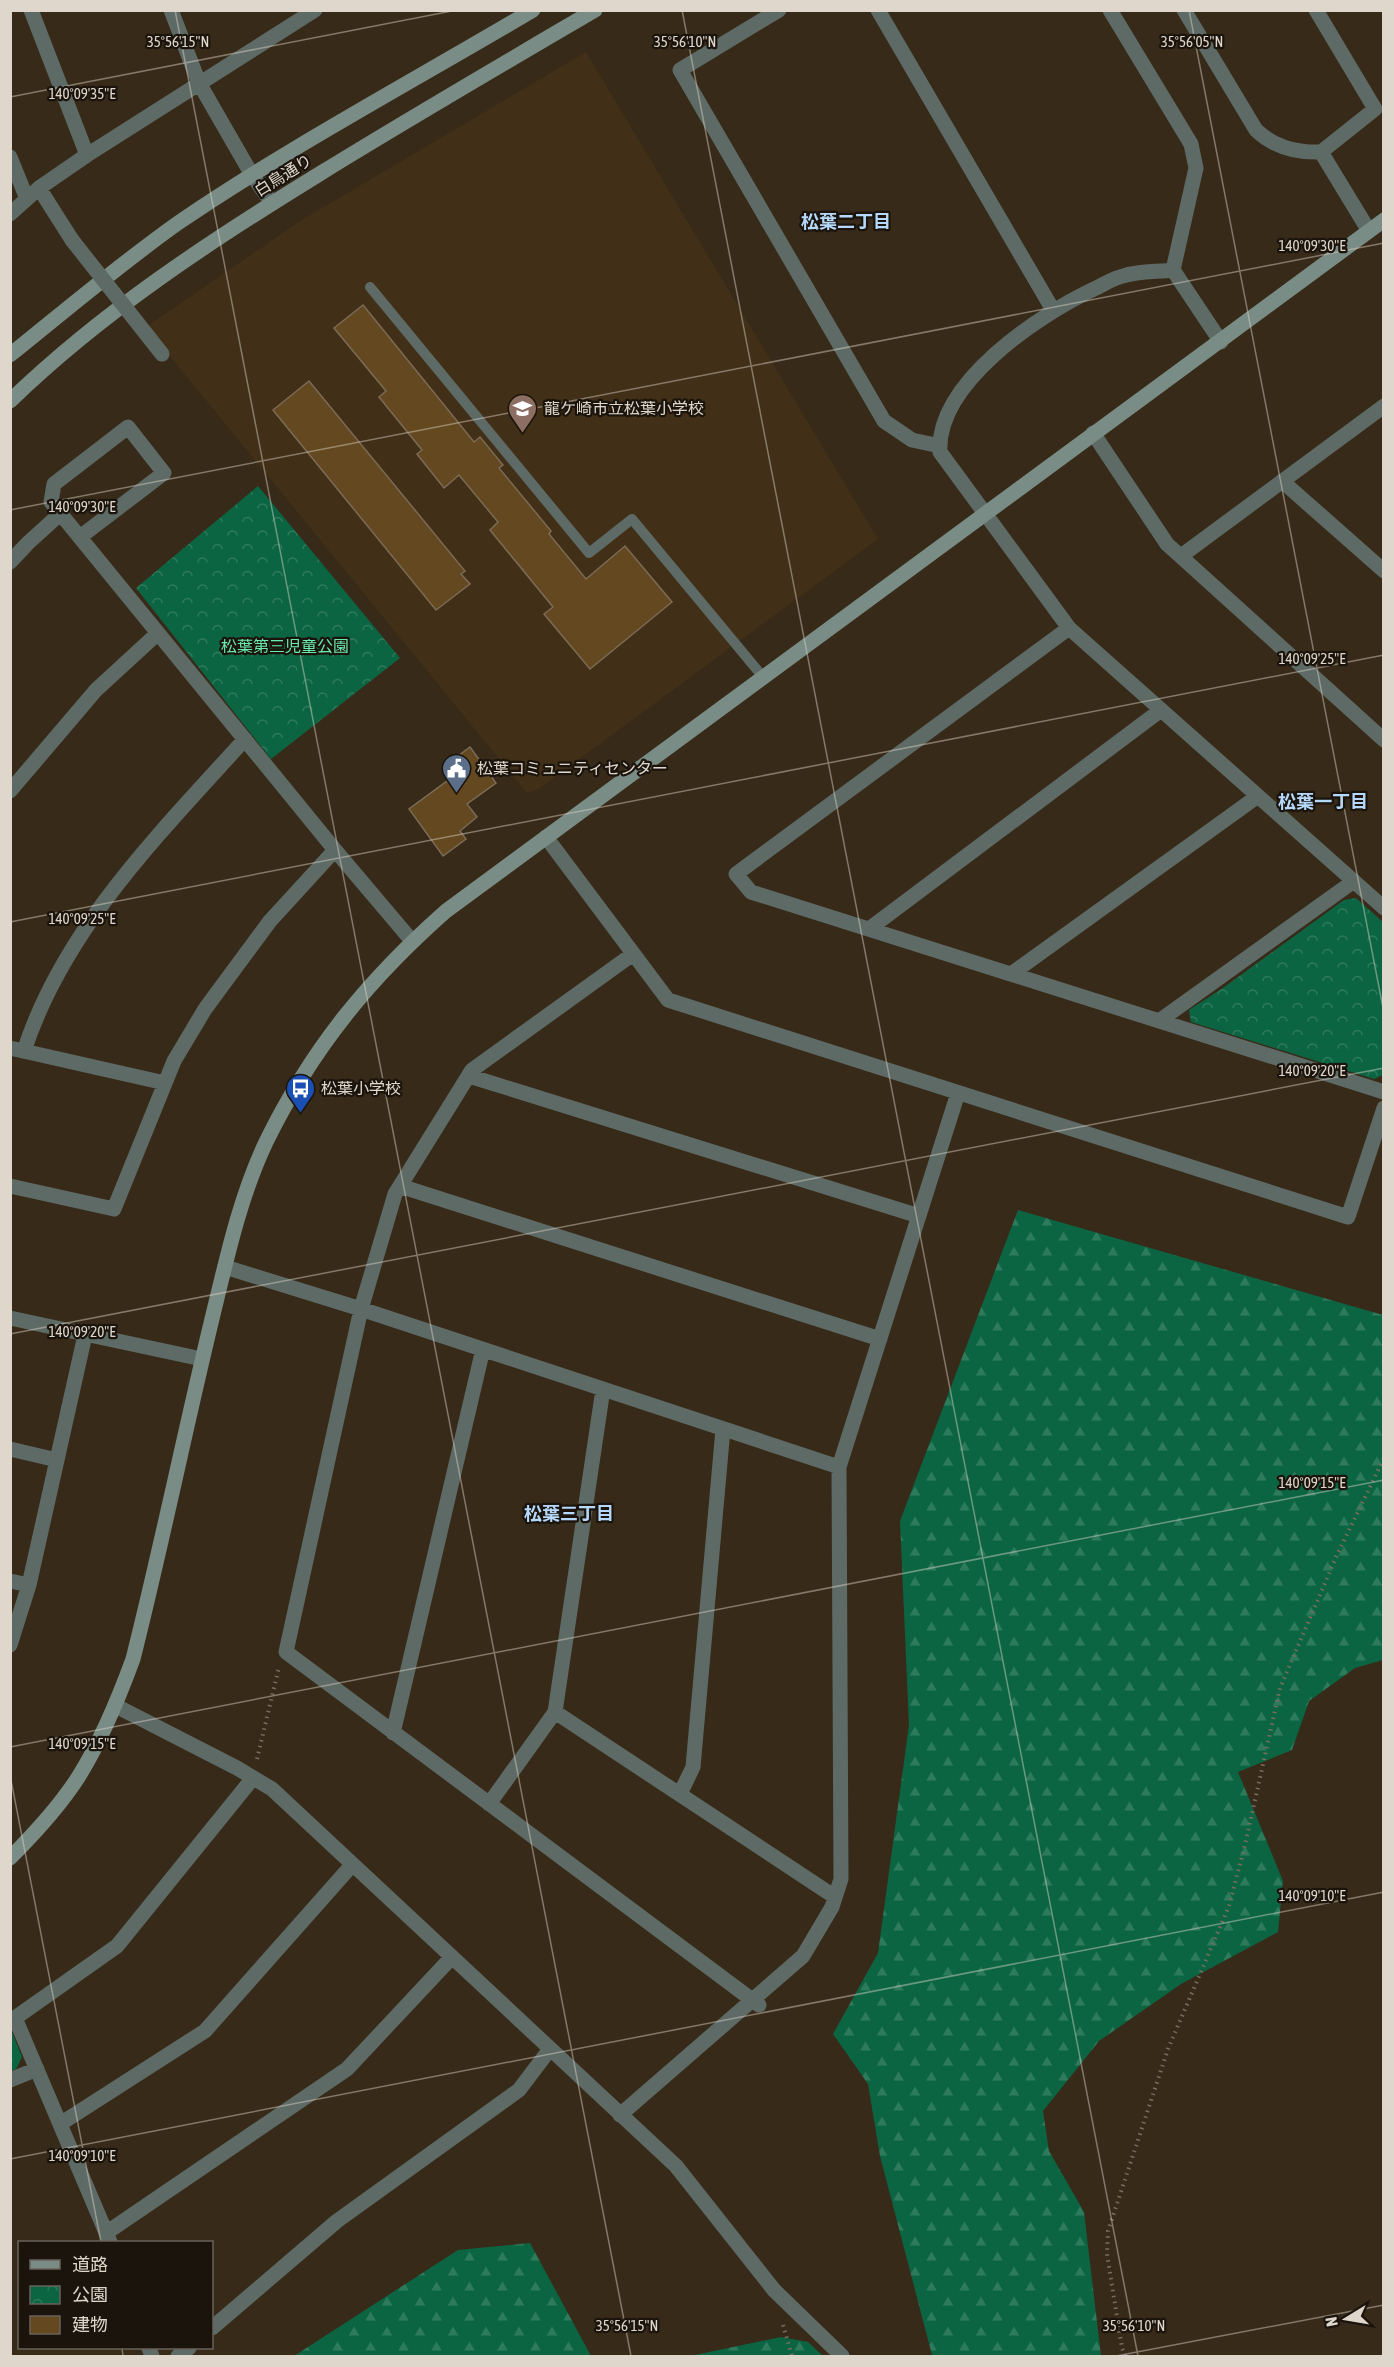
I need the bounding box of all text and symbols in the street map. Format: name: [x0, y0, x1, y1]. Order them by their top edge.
text: 35°56'15"N: [147, 33, 209, 50]
text: 35°56'10"N: [654, 33, 716, 50]
text: 35°56'05"N: [1161, 33, 1223, 50]
text: 140°09'35"E: [48, 85, 116, 102]
street label: 白鳥通り: [251, 150, 315, 200]
district label: 松葉二丁目: [801, 211, 891, 232]
text: 140°09'30"E: [1278, 237, 1346, 254]
school or university icon: 龍ケ崎市立松葉小学校: [507, 392, 539, 434]
place label: 龍ケ崎市立松葉小学校: [544, 399, 704, 417]
text: 140°09'30"E: [48, 498, 116, 515]
park label: 松葉第三児童公園: [221, 637, 349, 655]
text: 140°09'25"E: [1278, 650, 1346, 667]
public building icon: 松葉コミュニティセンター: [440, 752, 472, 794]
place label: 松葉コミュニティセンター: [477, 759, 668, 777]
district label: 松葉一丁目: [1278, 791, 1368, 812]
text: 140°09'25"E: [48, 910, 116, 927]
text: 140°09'20"E: [1278, 1062, 1346, 1079]
bus stop icon: 松葉小学校: [284, 1072, 316, 1114]
place label: 松葉小学校: [321, 1079, 401, 1097]
text: 140°09'20"E: [48, 1323, 116, 1340]
text: 140°09'15"E: [1278, 1474, 1346, 1491]
district label: 松葉三丁目: [524, 1503, 614, 1524]
text: 140°09'15"E: [48, 1735, 116, 1752]
text: 140°09'10"E: [1278, 1887, 1346, 1904]
text: 140°09'10"E: [48, 2147, 116, 2164]
legend: [18, 2241, 213, 2349]
text: 道路: [72, 2254, 108, 2275]
text: 公園: [72, 2284, 108, 2305]
north arrow: [1316, 2289, 1376, 2349]
text: 建物: [72, 2314, 108, 2335]
text: N: [1322, 2316, 1341, 2328]
text: 35°56'15"N: [596, 2317, 658, 2334]
text: 35°56'10"N: [1103, 2317, 1165, 2334]

